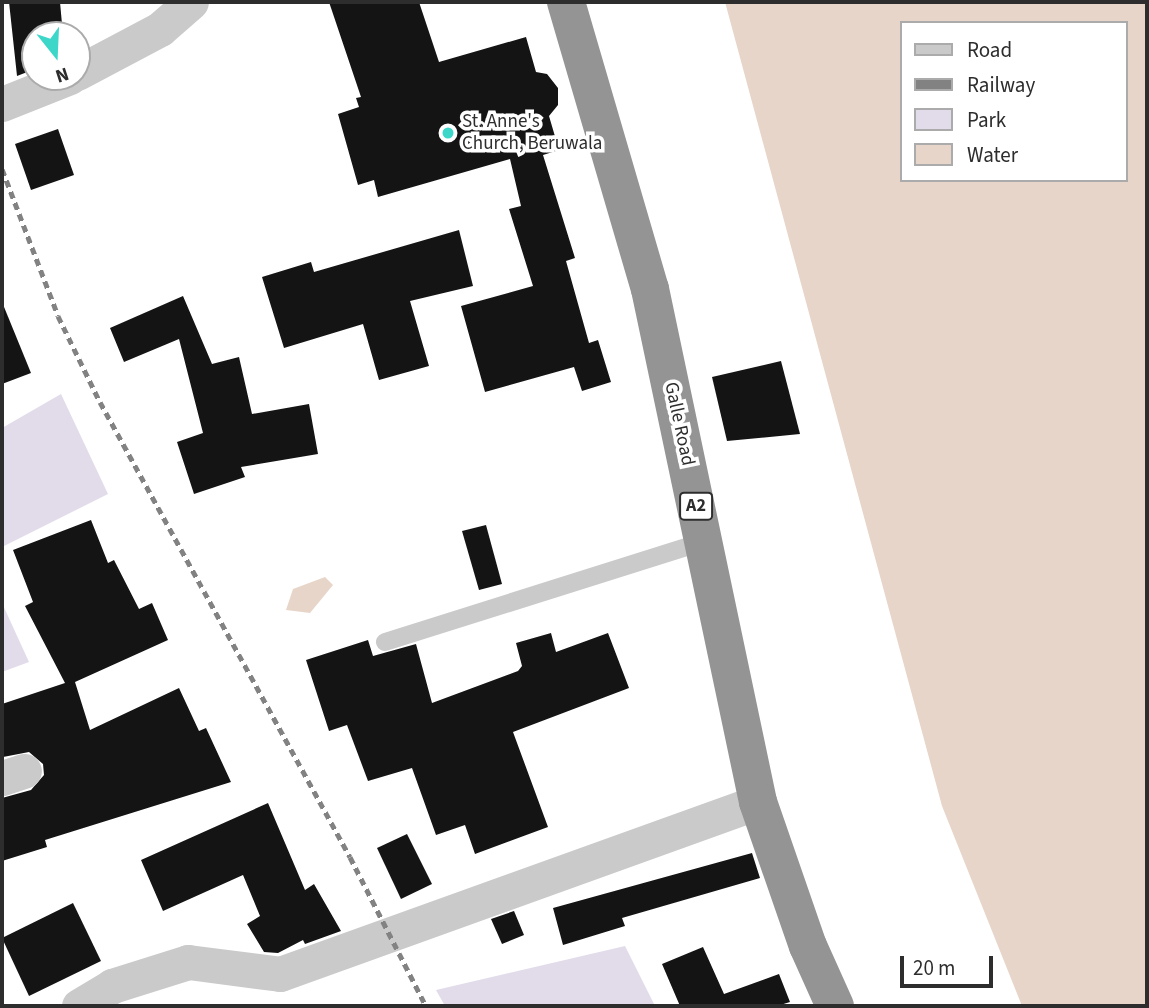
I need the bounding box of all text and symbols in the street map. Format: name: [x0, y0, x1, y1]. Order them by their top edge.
north arrow: [21, 21, 91, 91]
legend: [900, 21, 1128, 182]
text: Road: [967, 35, 1012, 65]
text: N: [52, 60, 72, 89]
text: Railway: [967, 70, 1035, 100]
text: Park: [967, 105, 1006, 135]
place label: St. Anne's Church, Beruwala: [462, 111, 602, 155]
marker: St. Anne's Church, Beruwala: [440, 125, 456, 141]
text: Water: [967, 140, 1018, 170]
street label: Galle Road: [659, 380, 699, 468]
road number: A2: [678, 492, 714, 520]
scale bar: [904, 942, 997, 986]
text: 20 m: [913, 953, 955, 983]

